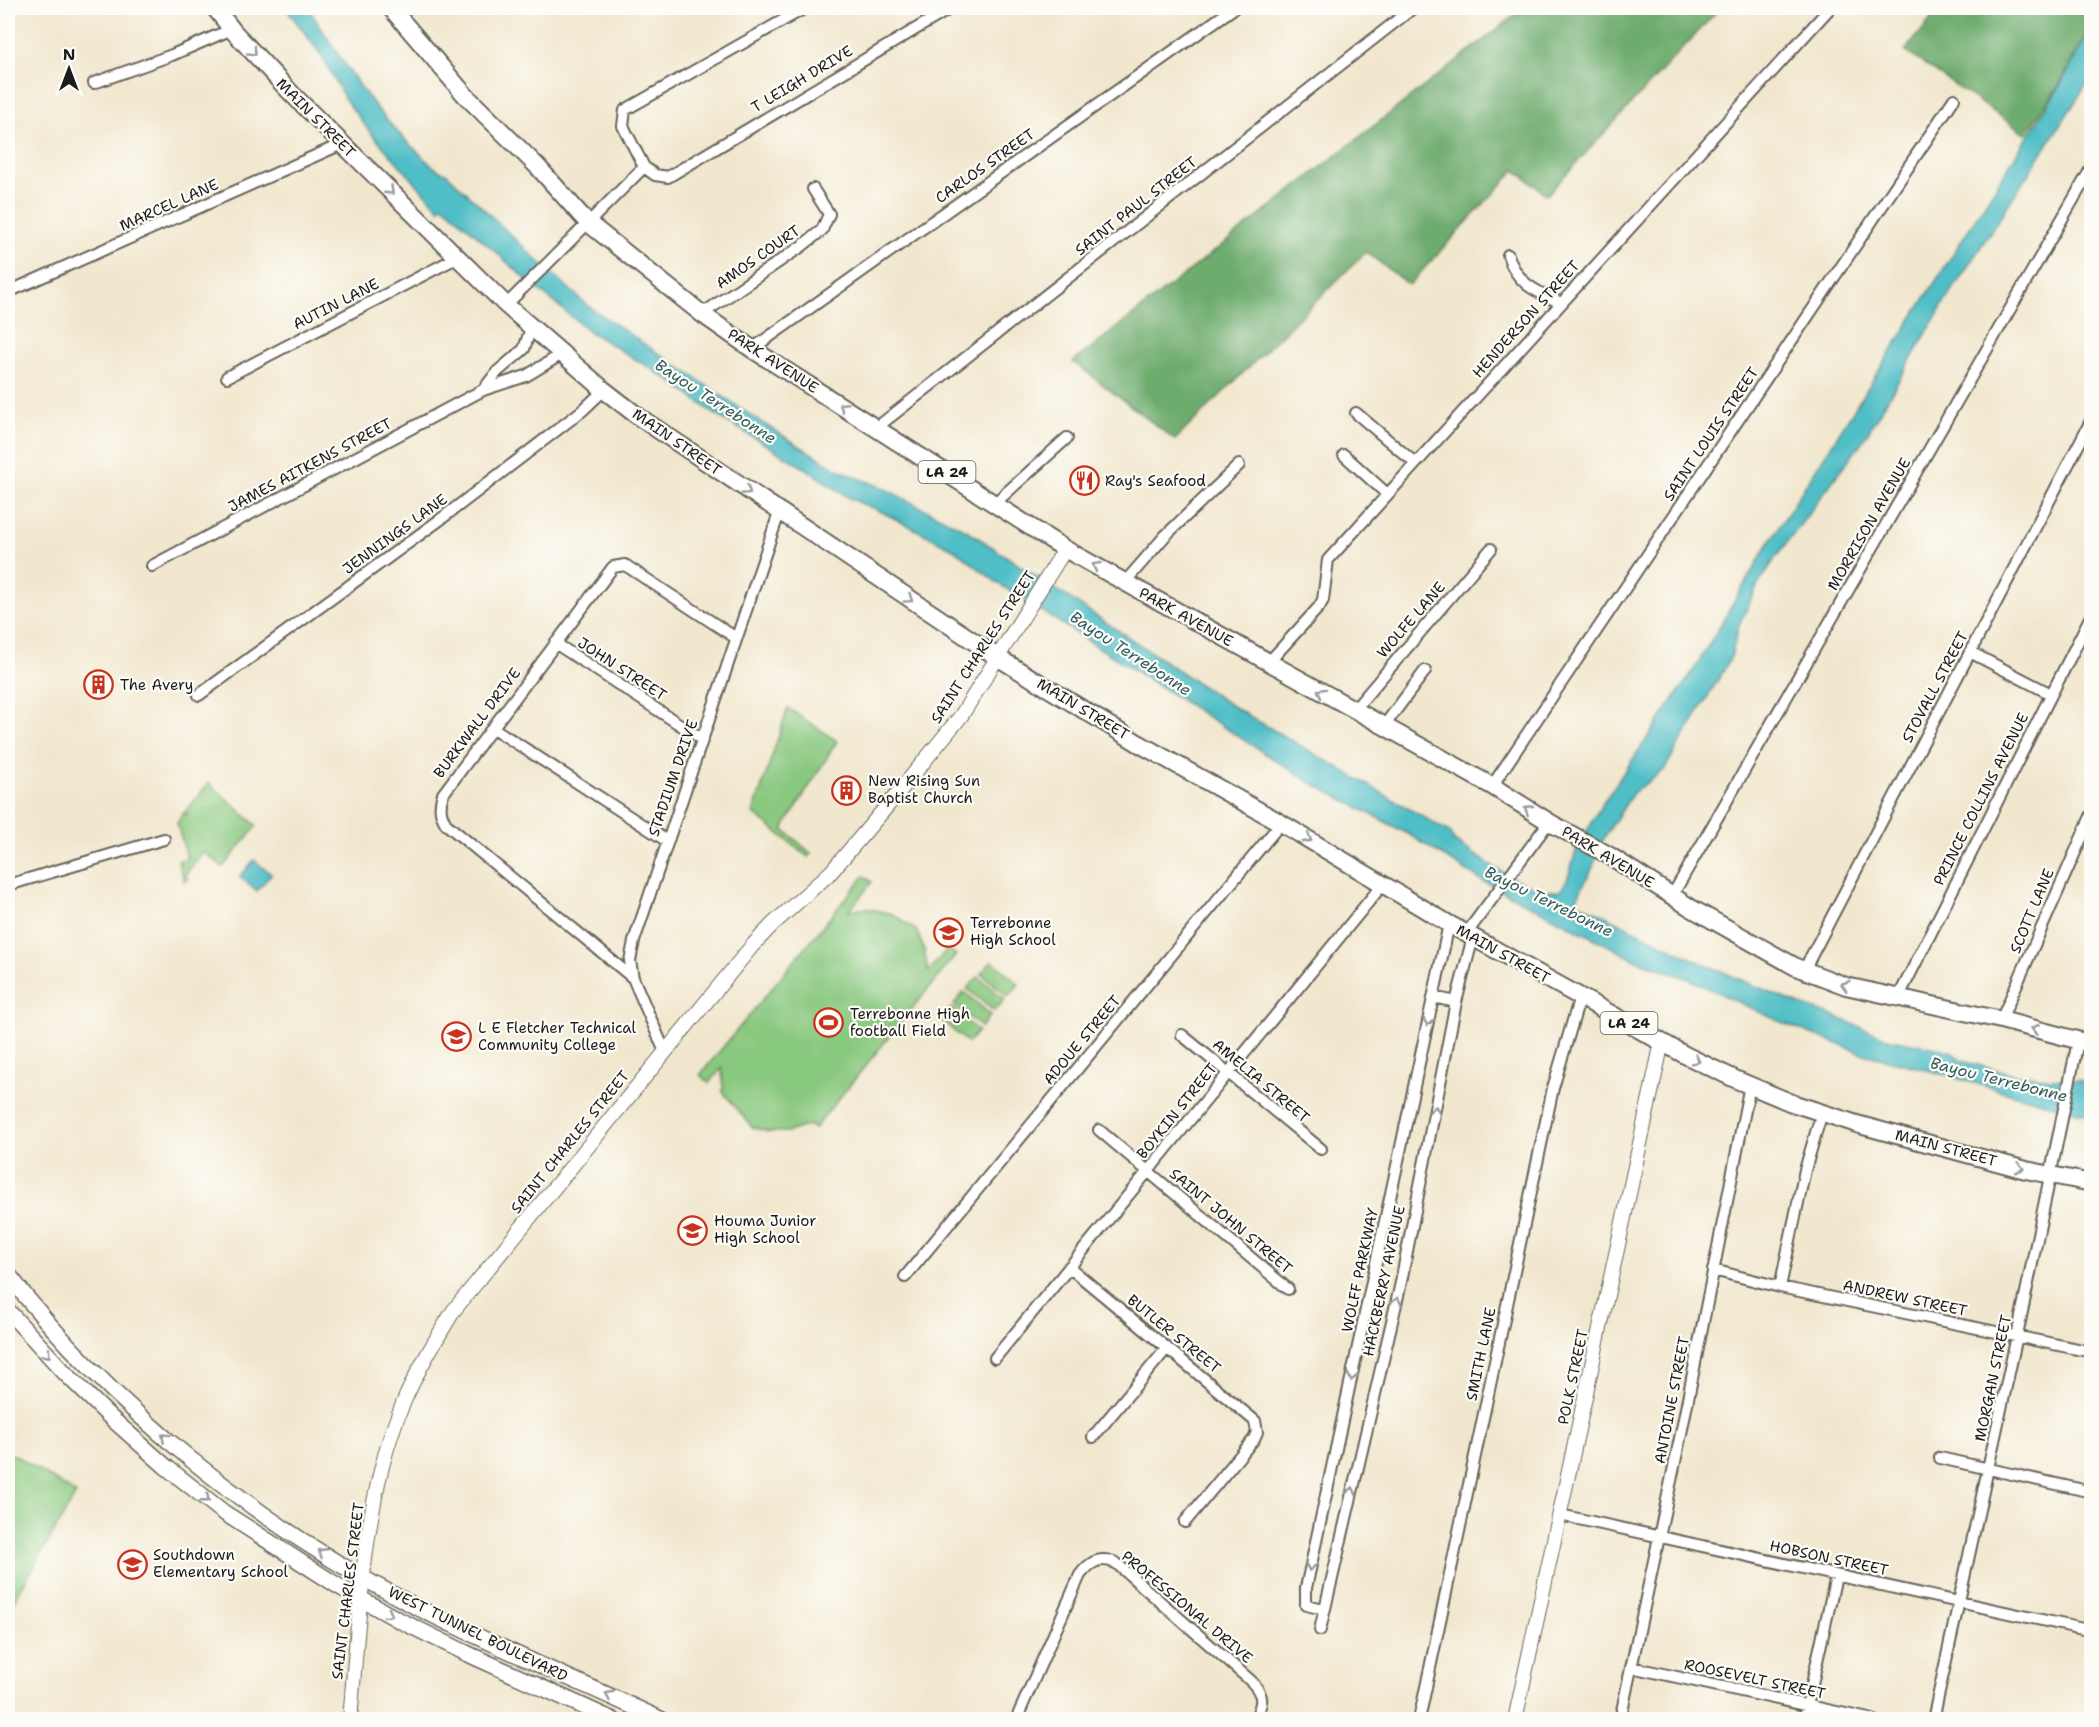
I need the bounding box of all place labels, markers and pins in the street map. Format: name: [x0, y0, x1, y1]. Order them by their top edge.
restaurant icon: Ray's Seafood: [1068, 465, 1100, 497]
place label: Ray's Seafood: [1105, 471, 1206, 491]
building icon: The Avery: [83, 669, 115, 701]
place label: The Avery: [120, 675, 193, 695]
place label: New Rising Sun Baptist Church: [868, 771, 980, 808]
building icon: New Rising Sun Baptist Church: [831, 774, 863, 806]
place label: Terrebonne High School: [970, 913, 1056, 950]
school or university icon: Terrebonne High School: [933, 916, 965, 948]
place label: Terrebonne High football Field: [850, 1004, 970, 1041]
sports icon: Terrebonne High football Field: [813, 1007, 845, 1039]
place label: L E Fletcher Technical Community College: [478, 1018, 637, 1055]
school or university icon: L E Fletcher Technical Community College: [441, 1021, 473, 1053]
place label: Houma Junior High School: [714, 1211, 816, 1248]
school or university icon: Houma Junior High School: [677, 1214, 709, 1246]
place label: Southdown Elementary School: [153, 1545, 289, 1582]
school or university icon: Southdown Elementary School: [116, 1548, 148, 1580]

